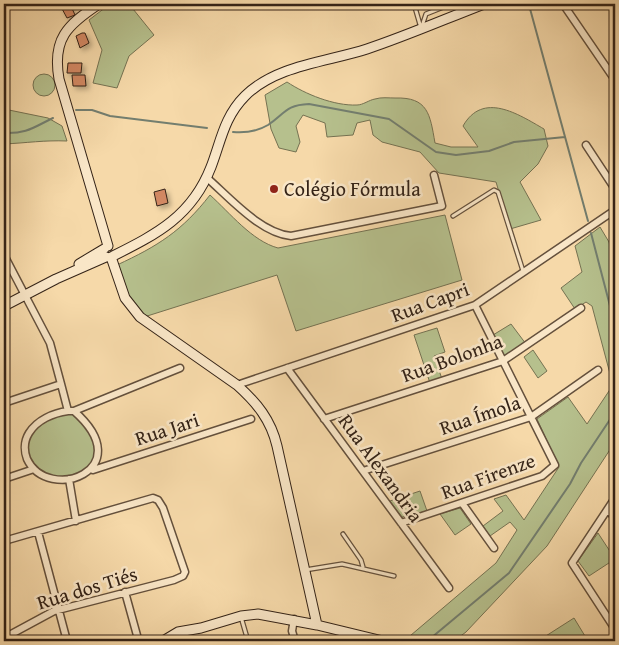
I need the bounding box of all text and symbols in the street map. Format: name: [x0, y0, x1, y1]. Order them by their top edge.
place label: Colégio Fórmula: [284, 174, 421, 203]
marker: Colégio Fórmula: [268, 183, 280, 195]
street label: Rua Capri: [387, 274, 473, 329]
street label: Rua Bolonha: [397, 326, 507, 389]
street label: Rua Ímola: [435, 387, 525, 442]
street label: Rua Jari: [131, 404, 203, 452]
street label: Rua Alexandria: [332, 407, 431, 528]
street label: Rua Firenze: [437, 445, 539, 506]
street label: Rua dos Tiés: [33, 559, 141, 617]

